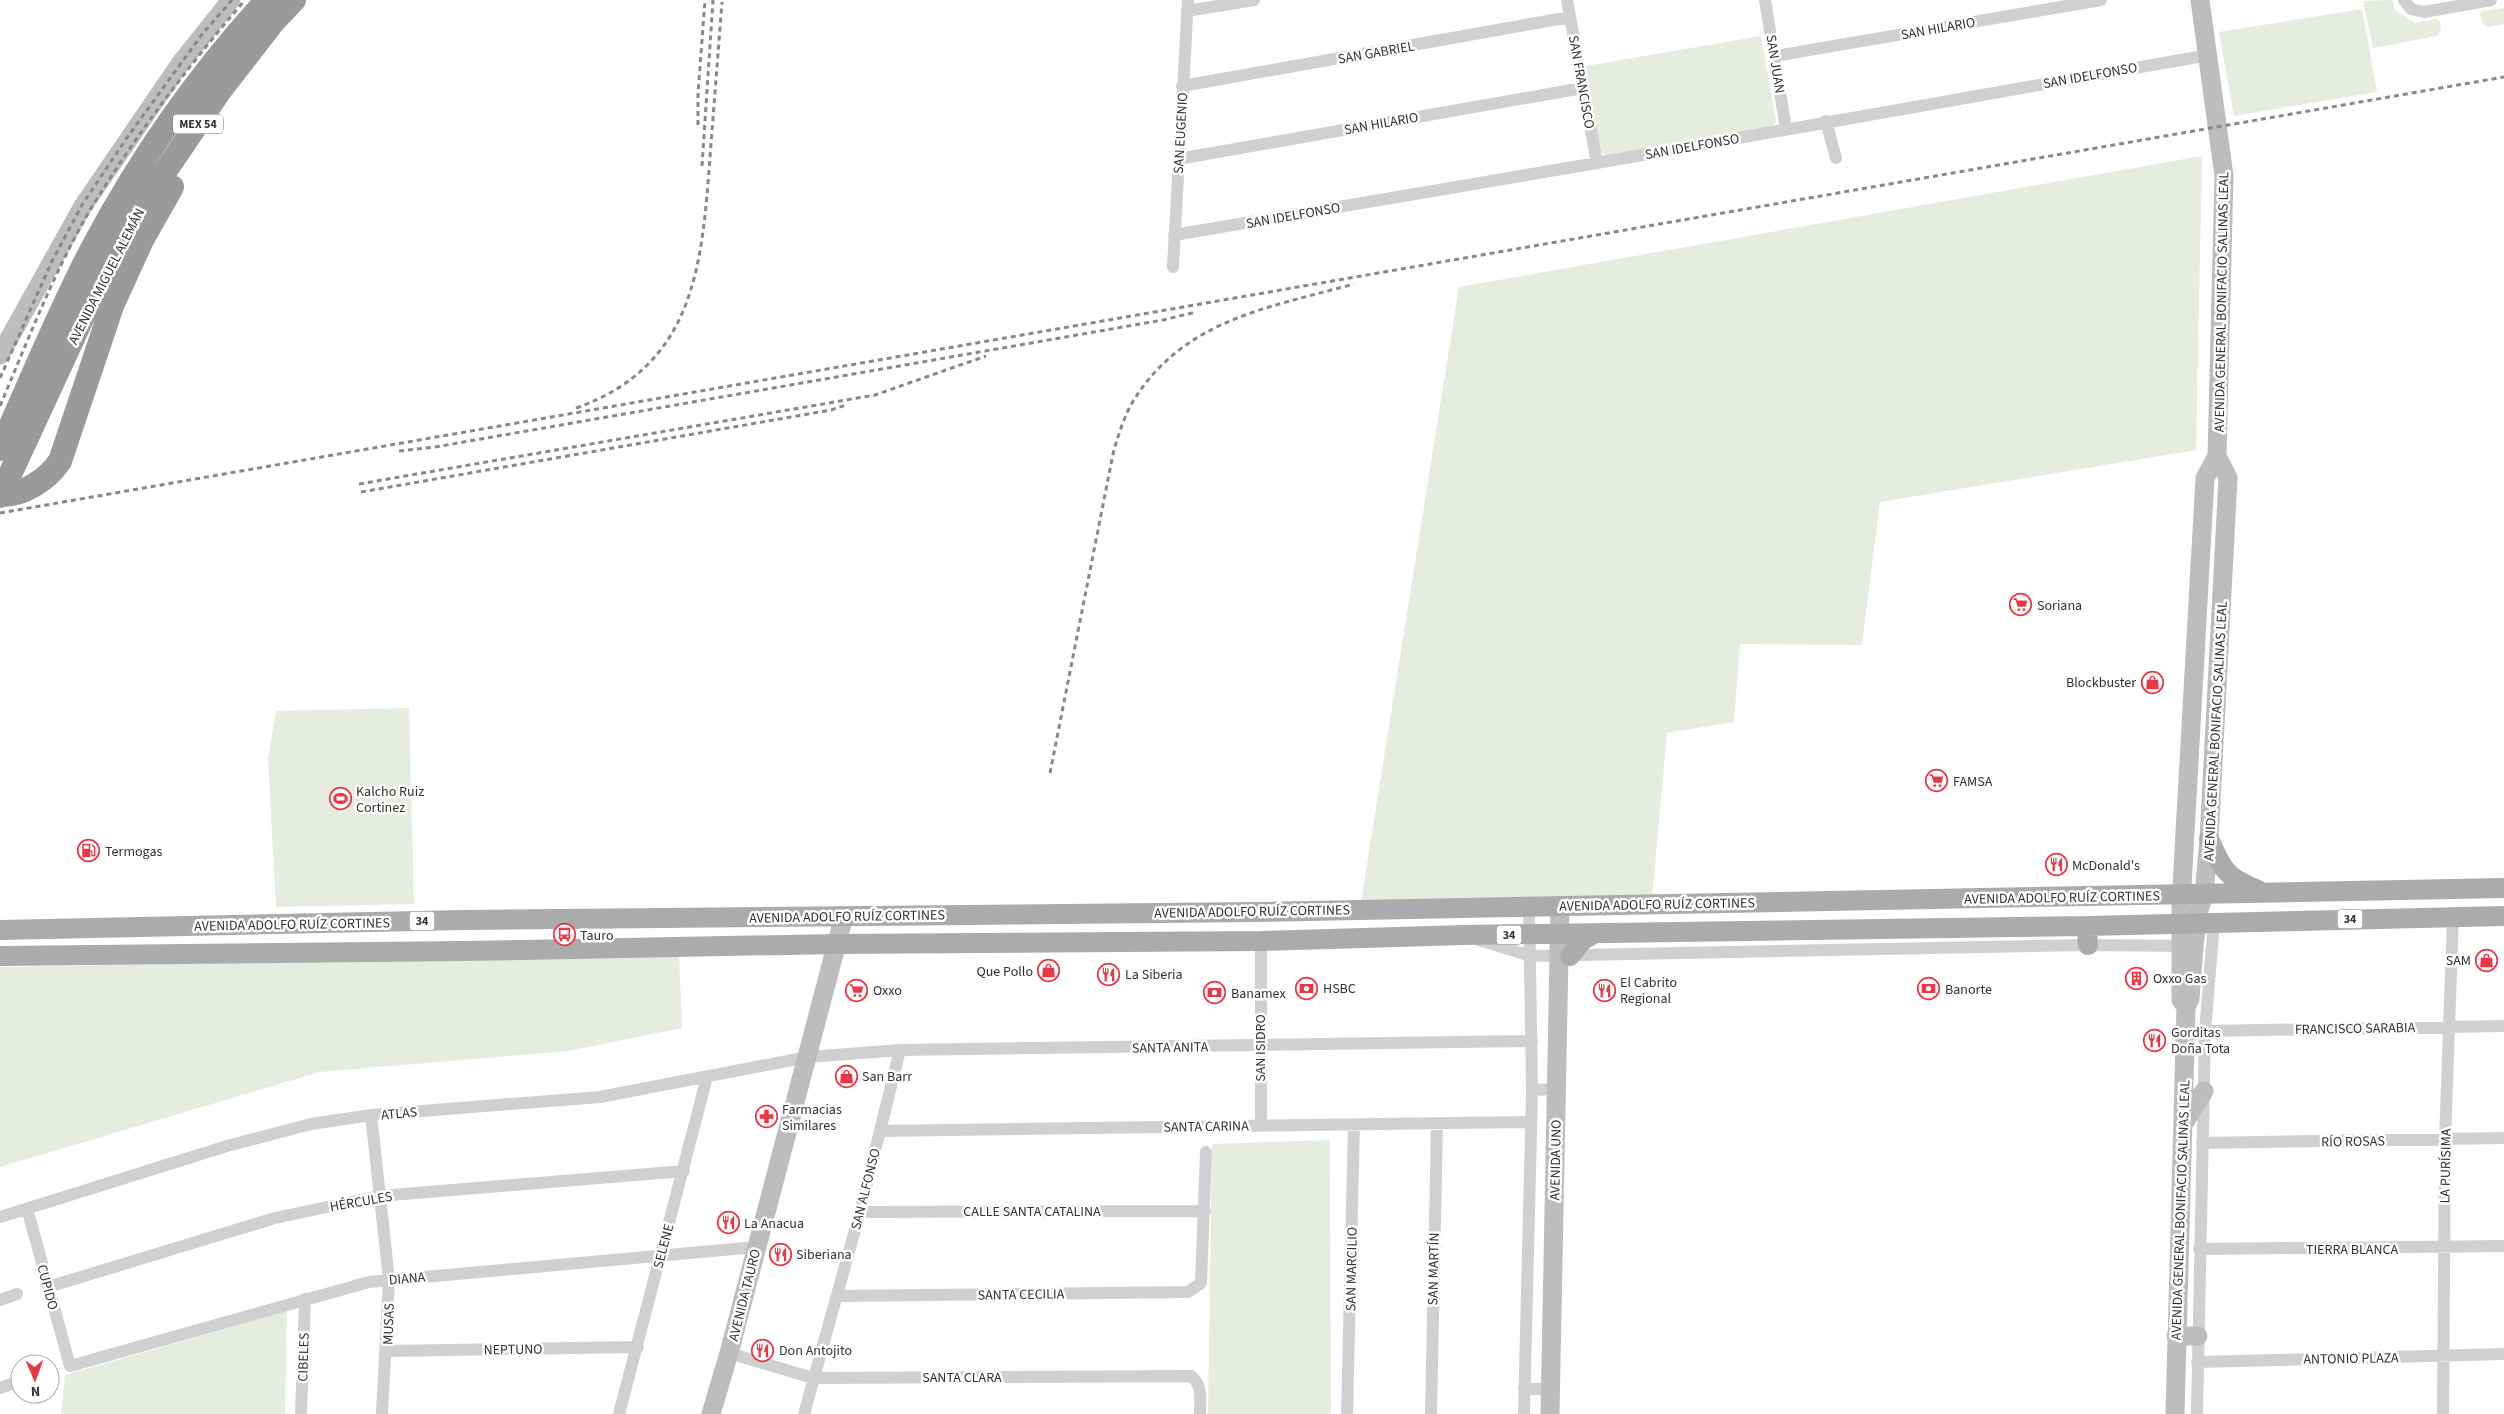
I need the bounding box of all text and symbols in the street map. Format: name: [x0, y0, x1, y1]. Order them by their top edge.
street label: SAN HILARIO: [1899, 13, 1977, 45]
street label: SAN JUAN: [1761, 33, 1790, 95]
street label: SAN FRANCISCO: [1563, 34, 1599, 130]
street label: SAN GABRIEL: [1336, 36, 1416, 70]
street label: SAN IDELFONSO: [2042, 58, 2139, 94]
street label: SAN EUGENIO: [1169, 92, 1193, 174]
street label: SAN HILARIO: [1342, 108, 1420, 140]
road number: MEX 54: [173, 115, 223, 134]
street label: SAN IDELFONSO: [1644, 129, 1741, 165]
street label: AVENIDA GENERAL BONIFACIO SALINAS LEAL: [2210, 172, 2234, 432]
street label: SAN IDELFONSO: [1245, 198, 1342, 234]
street label: AVENIDA MIGUEL ALEMÁN: [64, 205, 150, 348]
supermarket icon: Soriana: [2009, 593, 2033, 617]
place label: Soriana: [2037, 596, 2082, 616]
street label: AVENIDA GENERAL BONIFACIO SALINAS LEAL: [2199, 600, 2233, 861]
shop icon: Blockbuster: [2140, 670, 2164, 694]
place label: Blockbuster: [2066, 673, 2136, 693]
supermarket icon: FAMSA: [1925, 769, 1949, 793]
place label: FAMSA: [1953, 772, 1993, 792]
place label: Kalcho Ruiz Cortinez: [356, 782, 424, 818]
sports icon: Kalcho Ruiz Cortinez: [328, 787, 352, 811]
fuel station icon: Termogas: [77, 839, 101, 863]
place label: Termogas: [105, 842, 162, 862]
restaurant icon: McDonald's: [2044, 853, 2068, 877]
place label: McDonald's: [2072, 856, 2140, 876]
street label: AVENIDA ADOLFO RUÍZ CORTINES: [1964, 886, 2160, 910]
street label: AVENIDA ADOLFO RUÍZ CORTINES: [1559, 893, 1755, 917]
street label: AVENIDA ADOLFO RUÍZ CORTINES: [1154, 900, 1350, 924]
street label: AVENIDA ADOLFO RUÍZ CORTINES: [749, 905, 945, 929]
road number: 34: [2338, 910, 2362, 929]
road number: 34: [410, 911, 434, 930]
street label: AVENIDA ADOLFO RUÍZ CORTINES: [194, 913, 390, 937]
bus stop icon: Tauro: [552, 923, 576, 947]
place label: Tauro: [580, 926, 613, 946]
road number: 34: [1496, 926, 1522, 944]
shop icon: SAM: [2475, 948, 2499, 972]
place label: SAM: [2446, 951, 2471, 971]
shop icon: Que Pollo: [1037, 959, 1061, 983]
place label: Que Pollo: [976, 962, 1033, 982]
restaurant icon: La Siberia: [1097, 962, 1121, 986]
place label: La Siberia: [1125, 965, 1183, 985]
building icon: Oxxo Gas: [2125, 966, 2149, 990]
place label: Oxxo Gas: [2153, 969, 2206, 989]
place label: El Cabrito Regional: [1620, 973, 1677, 1009]
bank icon: HSBC: [1295, 976, 1319, 1000]
bank icon: Banorte: [1917, 977, 1941, 1001]
supermarket icon: Oxxo: [845, 978, 869, 1002]
restaurant icon: El Cabrito Regional: [1592, 978, 1616, 1002]
place label: HSBC: [1323, 979, 1356, 999]
place label: Banorte: [1945, 980, 1992, 1000]
place label: Oxxo: [873, 981, 902, 1001]
bank icon: Banamex: [1203, 981, 1227, 1005]
place label: Banamex: [1231, 984, 1286, 1004]
street label: SAN ISIDRO: [1251, 1014, 1271, 1082]
street label: FRANCISCO SARABIA: [2295, 1018, 2416, 1040]
place label: Gorditas Doña Tota: [2171, 1023, 2230, 1059]
restaurant icon: Gorditas Doña Tota: [2143, 1028, 2167, 1052]
street label: SANTA ANITA: [1132, 1037, 1209, 1059]
shop icon: San Barr: [834, 1064, 858, 1088]
place label: San Barr: [862, 1067, 912, 1087]
street label: AVENIDA GENERAL BONIFACIO SALINAS LEAL: [2166, 1079, 2196, 1340]
place label: Farmacias Similares: [782, 1100, 842, 1136]
street label: ATLAS: [380, 1102, 418, 1126]
pharmacy icon: Farmacias Similares: [754, 1105, 778, 1129]
street label: SANTA CARINA: [1163, 1116, 1249, 1138]
street label: AVENIDA UNO: [1545, 1119, 1567, 1201]
street label: LA PURÍSIMA: [2435, 1128, 2457, 1204]
street label: RÍO ROSAS: [2321, 1131, 2385, 1153]
street label: SAN ALFONSO: [846, 1146, 886, 1232]
street label: HÉRCULES: [328, 1187, 394, 1217]
street label: CALLE SANTA CATALINA: [963, 1202, 1101, 1222]
restaurant icon: La Anacua: [716, 1211, 740, 1235]
place label: La Anacua: [744, 1214, 804, 1234]
street label: SELENE: [648, 1222, 680, 1271]
street label: SAN MARCILIO: [1341, 1227, 1363, 1311]
street label: SAN MARTÍN: [1423, 1232, 1445, 1306]
street label: TIERRA BLANCA: [2306, 1240, 2398, 1260]
restaurant icon: Siberiana: [768, 1242, 792, 1266]
place label: Siberiana: [796, 1245, 852, 1265]
street label: AVENIDA TAURO: [724, 1247, 766, 1343]
street label: CUPIDO: [31, 1262, 63, 1312]
street label: DIANA: [388, 1267, 427, 1291]
street label: SANTA CECILIA: [978, 1284, 1065, 1306]
street label: MUSAS: [378, 1303, 400, 1345]
street label: CIBELES: [293, 1332, 315, 1382]
restaurant icon: Don Antojito: [751, 1338, 775, 1362]
street label: NEPTUNO: [483, 1339, 543, 1361]
place label: Don Antojito: [779, 1341, 852, 1361]
street label: ANTONIO PLAZA: [2303, 1348, 2399, 1370]
north arrow: [10, 1354, 60, 1404]
street label: SANTA CLARA: [922, 1368, 1002, 1388]
text: N: [30, 1381, 40, 1401]

